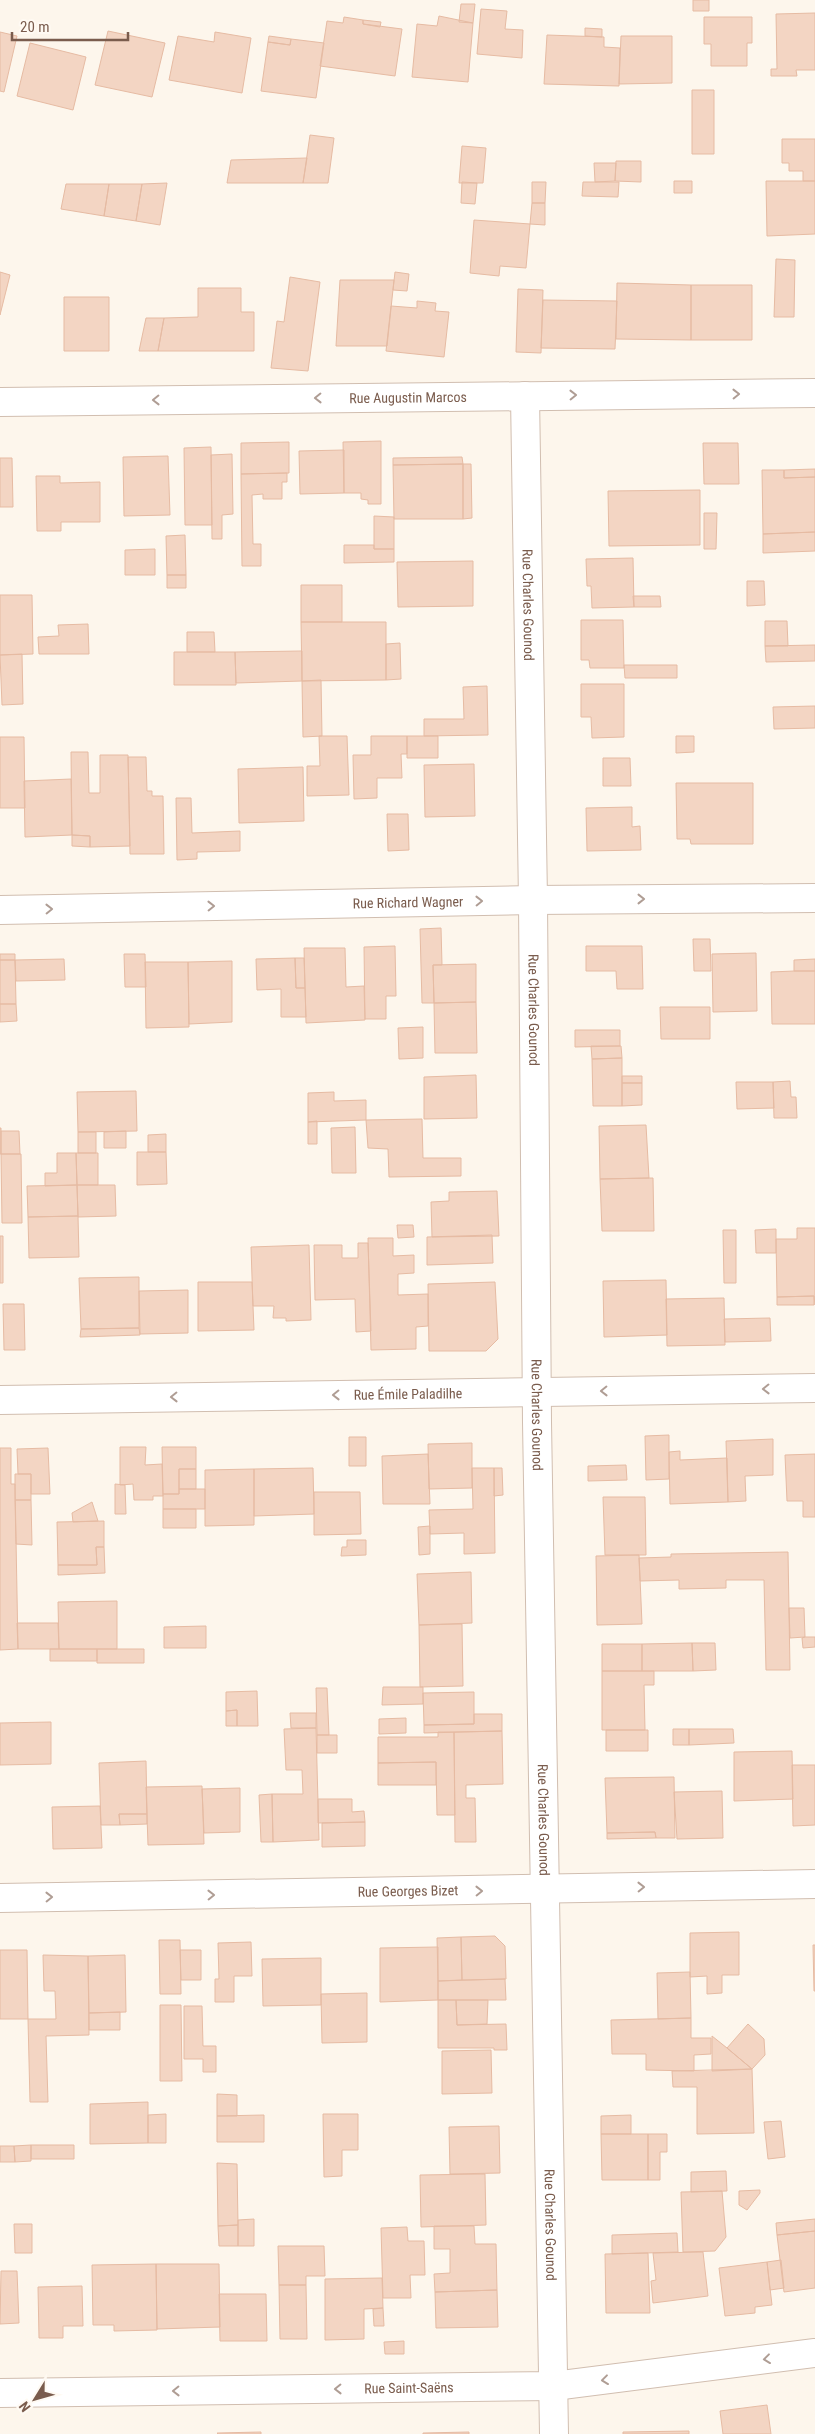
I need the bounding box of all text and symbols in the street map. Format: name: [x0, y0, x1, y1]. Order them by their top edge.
scale bar: [12, 10, 129, 42]
text: 20 m: [20, 18, 50, 36]
street label: Rue Augustin Marcos: [349, 389, 467, 406]
one-way arrow: [732, 389, 740, 399]
one-way arrow: [570, 390, 578, 400]
one-way arrow: [314, 393, 322, 403]
one-way arrow: [152, 395, 160, 405]
street label: Rue Charles Gounod: [519, 549, 537, 661]
street label: Rue Richard Wagner: [352, 893, 463, 911]
one-way arrow: [638, 894, 645, 904]
one-way arrow: [475, 896, 483, 906]
one-way arrow: [208, 901, 215, 911]
one-way arrow: [45, 904, 53, 914]
street label: Rue Charles Gounod: [525, 954, 542, 1066]
street label: Rue Charles Gounod: [529, 1359, 546, 1471]
one-way arrow: [762, 1383, 770, 1394]
street label: Rue Émile Paladilhe: [353, 1385, 463, 1403]
one-way arrow: [600, 1386, 608, 1396]
one-way arrow: [332, 1390, 340, 1400]
one-way arrow: [170, 1392, 178, 1402]
street label: Rue Charles Gounod: [535, 1764, 553, 1876]
street label: Rue Georges Bizet: [357, 1882, 458, 1900]
one-way arrow: [638, 1882, 645, 1892]
one-way arrow: [475, 1886, 483, 1896]
one-way arrow: [207, 1889, 215, 1900]
one-way arrow: [45, 1892, 53, 1902]
street label: Rue Charles Gounod: [542, 2169, 559, 2281]
one-way arrow: [762, 2353, 770, 2364]
north arrow: [10, 2374, 60, 2424]
one-way arrow: [601, 2374, 609, 2385]
street label: Rue Saint-Saëns: [364, 2379, 454, 2396]
one-way arrow: [334, 2384, 342, 2394]
one-way arrow: [172, 2386, 180, 2396]
text: N: [16, 2399, 34, 2415]

